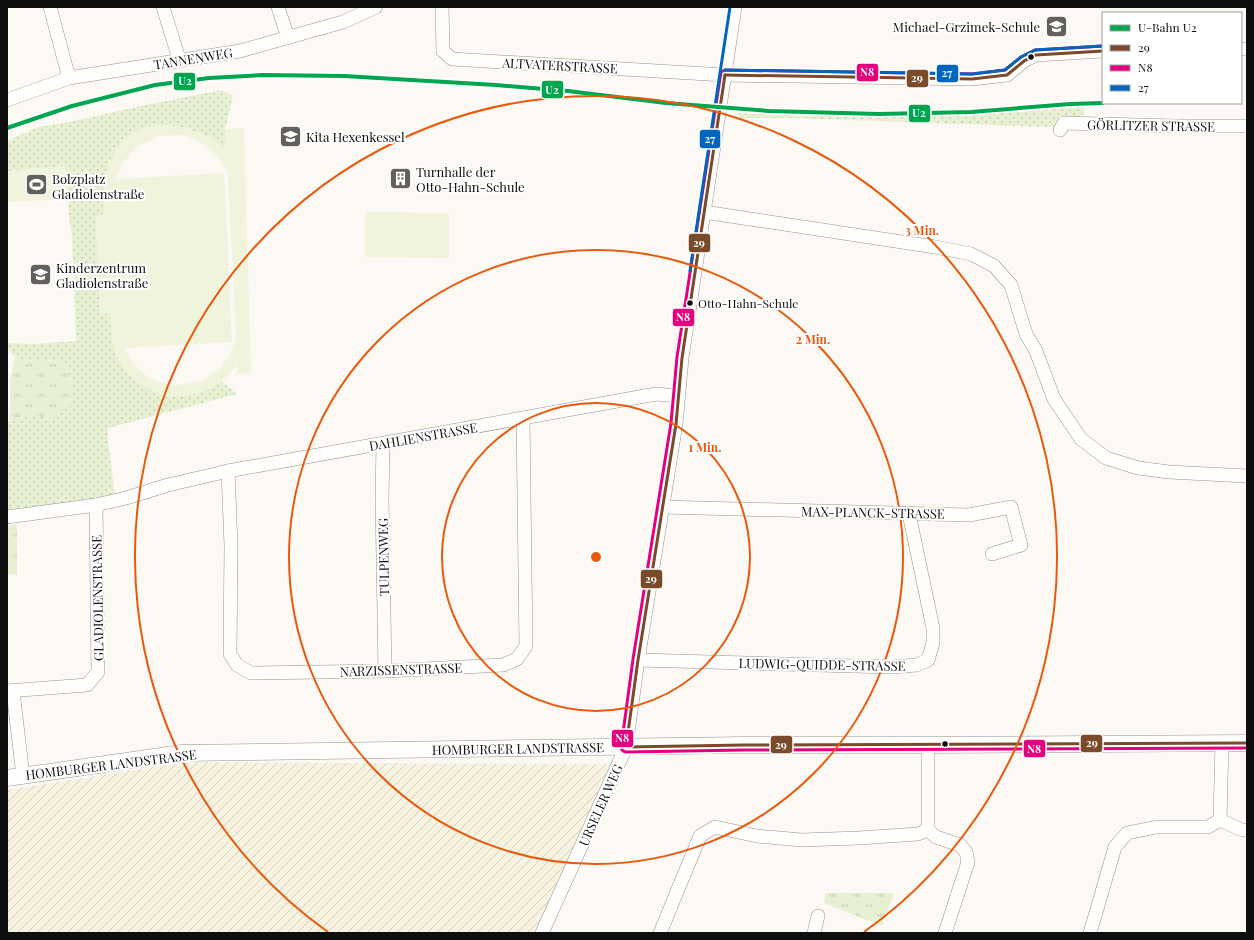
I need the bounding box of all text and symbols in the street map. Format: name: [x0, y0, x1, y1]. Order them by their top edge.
legend: [1102, 12, 1242, 104]
school or university icon: Michael-Grzimek-Schule: [1043, 13, 1069, 39]
place label: Michael-Grzimek-Schule: [893, 18, 1040, 35]
text: U-Bahn U2: [1138, 19, 1197, 35]
text: 29: [1138, 39, 1150, 55]
street label: TANNENWEG: [152, 43, 234, 73]
unlabelled marker: [1026, 52, 1036, 62]
street label: ALTVATERSTRASSE: [501, 53, 618, 77]
text: N8: [1138, 59, 1153, 75]
line badge: N8: [856, 63, 879, 82]
text: N8: [860, 64, 874, 79]
line badge: 27: [936, 64, 959, 83]
text: 27: [942, 65, 952, 80]
line badge: 29: [906, 69, 929, 88]
text: 29: [911, 70, 923, 85]
line badge: U2: [173, 72, 196, 91]
text: U2: [178, 73, 192, 88]
text: 27: [1138, 79, 1149, 95]
line badge: U2: [541, 80, 564, 99]
text: U2: [545, 82, 559, 97]
line badge: U2: [908, 104, 931, 123]
text: U2: [912, 105, 926, 120]
street label: GÖRLITZER STRASSE: [1087, 115, 1215, 135]
school or university icon: Kita Hexenkessel: [278, 123, 304, 149]
place label: Kita Hexenkessel: [306, 128, 405, 145]
line badge: 27: [699, 129, 721, 149]
text: 27: [705, 131, 715, 146]
place label: Turnhalle der Otto-Hahn-Schule: [416, 163, 525, 195]
building icon: Turnhalle der Otto-Hahn-Schule: [388, 165, 414, 191]
place label: Bolzplatz Gladiolenstraße: [52, 170, 145, 202]
sports icon: Bolzplatz Gladiolenstraße: [24, 172, 50, 198]
text: 3 Min.: [905, 222, 939, 238]
line badge: 29: [688, 233, 711, 253]
text: 29: [693, 235, 705, 250]
place label: Kinderzentrum Gladiolenstraße: [56, 259, 149, 291]
school or university icon: Kinderzentrum Gladiolenstraße: [27, 261, 53, 287]
place label: Otto-Hahn-Schule: [698, 295, 798, 311]
marker: Otto-Hahn-Schule: [685, 298, 695, 308]
line badge: N8: [672, 308, 695, 327]
text: N8: [676, 309, 690, 324]
text: 2 Min.: [796, 331, 830, 347]
street label: DAHLIENSTRASSE: [367, 418, 479, 454]
text: 1 Min.: [689, 439, 721, 455]
street label: MAX-PLANCK-STRASSE: [801, 502, 945, 522]
street label: TULPENWEG: [374, 518, 392, 596]
street label: GLADIOLENSTRASSE: [87, 535, 107, 661]
centre of rings: [589, 550, 603, 564]
line badge: 29: [640, 569, 663, 589]
text: 29: [645, 571, 657, 586]
street label: LUDWIG-QUIDDE-STRASSE: [738, 654, 906, 674]
street label: NARZISSENSTRASSE: [340, 658, 463, 680]
line badge: N8: [611, 729, 634, 748]
text: N8: [615, 730, 629, 745]
line badge: 29: [1080, 734, 1103, 753]
line badge: 29: [770, 735, 793, 754]
text: 29: [1086, 735, 1098, 750]
text: 29: [775, 737, 787, 752]
street label: HOMBURGER LANDSTRASSE: [432, 738, 604, 758]
unlabelled marker: [940, 739, 950, 749]
line badge: N8: [1023, 739, 1046, 758]
text: N8: [1027, 741, 1041, 756]
street label: HOMBURGER LANDSTRASSE: [24, 745, 198, 783]
street label: URSELER WEG: [574, 761, 626, 849]

